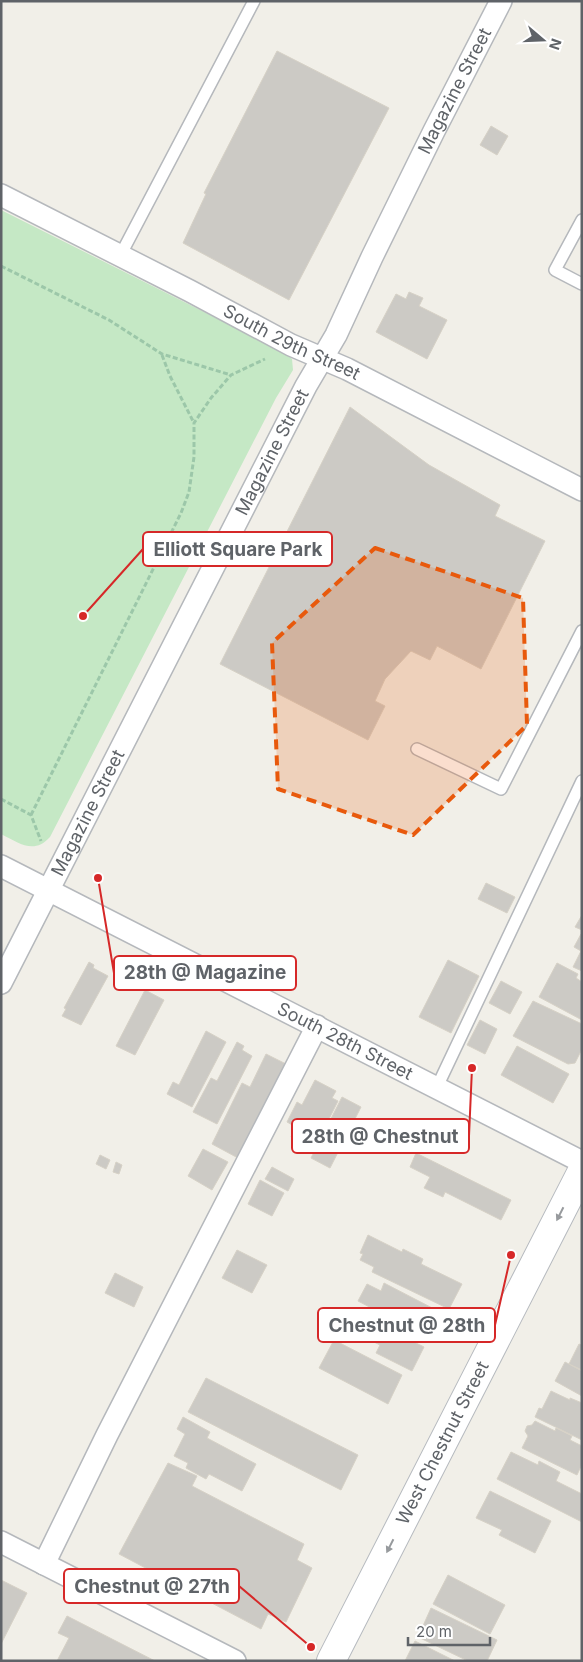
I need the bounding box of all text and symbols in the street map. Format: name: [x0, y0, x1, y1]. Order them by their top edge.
north arrow: [518, 15, 568, 65]
street label: Magazine Street: [413, 24, 495, 157]
text: N: [546, 37, 566, 52]
street label: South 29th Street: [220, 300, 364, 384]
street label: Magazine Street: [231, 385, 313, 519]
callout: Elliott Square Park: [143, 532, 332, 566]
text: Elliott Square Park: [154, 538, 322, 561]
street label: Magazine Street: [47, 746, 128, 879]
callout: 28th @ Magazine: [114, 956, 296, 990]
text: 28th @ Magazine: [124, 961, 286, 984]
street label: South 28th Street: [274, 998, 416, 1084]
callout: 28th @ Chestnut: [292, 1119, 469, 1153]
text: 28th @ Chestnut: [302, 1125, 458, 1148]
one-way arrow: [556, 1207, 564, 1221]
callout: Chestnut @ 28th: [318, 1308, 495, 1342]
text: Chestnut @ 28th: [329, 1314, 485, 1337]
street label: West Chestnut Street: [392, 1357, 493, 1528]
one-way arrow: [386, 1539, 394, 1553]
callout: Chestnut @ 27th: [64, 1569, 239, 1603]
text: Chestnut @ 27th: [74, 1575, 230, 1598]
scale bar: [408, 1614, 490, 1646]
text: 20 m: [416, 1622, 452, 1641]

